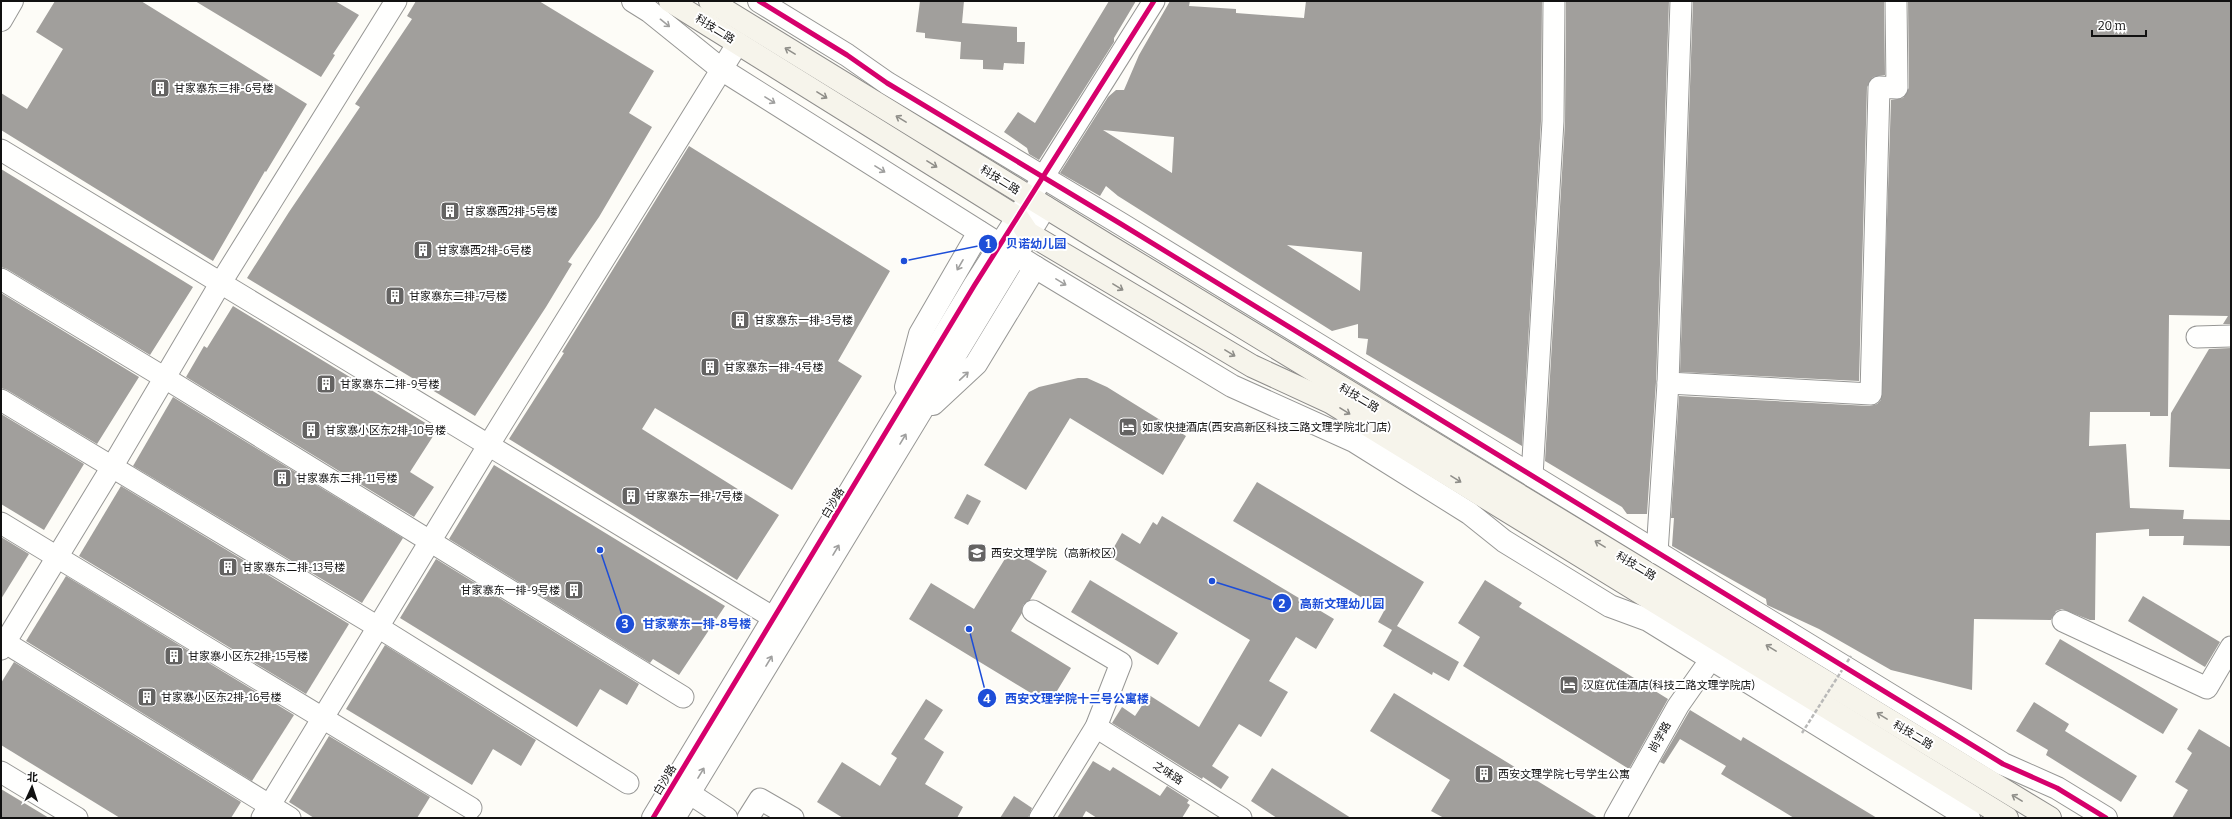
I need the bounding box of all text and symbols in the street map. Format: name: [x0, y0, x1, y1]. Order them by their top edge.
street label: 科技二路: [693, 12, 737, 46]
scale bar: [2092, 12, 2146, 38]
one-way arrow: [659, 19, 670, 28]
text: 20 m: [2098, 19, 2127, 33]
one-way arrow: [784, 47, 796, 55]
building icon: 甘家寨东三排-6号楼: [149, 77, 171, 99]
place label: 甘家寨东三排-6号楼: [174, 82, 274, 95]
one-way arrow: [816, 92, 828, 100]
one-way arrow: [764, 96, 775, 104]
one-way arrow: [896, 115, 907, 123]
one-way arrow: [926, 161, 938, 169]
street label: 科技二路: [978, 163, 1022, 197]
one-way arrow: [874, 165, 885, 173]
building icon: 甘家寨西2排-5号楼: [439, 200, 461, 222]
place label: 甘家寨西2排-5号楼: [464, 205, 558, 218]
callout: 贝诺幼儿园: [978, 232, 1074, 256]
text: 1: [985, 237, 991, 251]
text: 贝诺幼儿园: [1006, 237, 1066, 251]
building icon: 甘家寨西2排-6号楼: [412, 239, 434, 261]
place label: 甘家寨西2排-6号楼: [437, 244, 531, 257]
one-way arrow: [955, 259, 963, 271]
one-way arrow: [1055, 279, 1067, 287]
one-way arrow: [1112, 283, 1124, 291]
building icon: 甘家寨东二排-7号楼: [384, 285, 406, 307]
place label: 甘家寨东二排-7号楼: [409, 290, 507, 303]
building icon: 甘家寨东一排-3号楼: [729, 309, 751, 331]
place label: 甘家寨东一排-3号楼: [754, 314, 853, 327]
one-way arrow: [1224, 349, 1236, 357]
building icon: 甘家寨东一排-4号楼: [699, 356, 721, 378]
place label: 甘家寨东一排-4号楼: [724, 361, 824, 374]
one-way arrow: [958, 371, 969, 380]
building icon: 甘家寨东二排-9号楼: [315, 373, 337, 395]
place label: 甘家寨东二排-9号楼: [340, 378, 439, 391]
street label: 科技二路: [1337, 381, 1381, 415]
one-way arrow: [1340, 407, 1351, 416]
hotel icon: 如家快捷酒店(西安高新区科技二路文理学院北门店): [1117, 416, 1139, 438]
building icon: 甘家寨小区东2排-10号楼: [300, 419, 322, 441]
place label: 如家快捷酒店(西安高新区科技二路文理学院北门店): [1142, 421, 1391, 434]
place label: 甘家寨小区东2排-10号楼: [325, 424, 446, 437]
one-way arrow: [900, 433, 908, 445]
building icon: 甘家寨东二排-11号楼: [271, 467, 293, 489]
place label: 甘家寨东二排-11号楼: [296, 472, 398, 485]
one-way arrow: [1450, 476, 1462, 484]
building icon: 甘家寨东一排-7号楼: [620, 485, 642, 507]
street label: 白沙路: [819, 486, 847, 520]
place label: 甘家寨东一排-7号楼: [645, 490, 743, 503]
one-way arrow: [1594, 540, 1606, 548]
school or university icon: 西安文理学院（高新校区）: [966, 542, 988, 564]
one-way arrow: [832, 545, 840, 556]
place label: 西安文理学院（高新校区）: [991, 547, 1123, 560]
street label: 科技二路: [1614, 549, 1658, 583]
building icon: 甘家寨东二排-13号楼: [217, 556, 239, 578]
place label: 甘家寨东二排-13号楼: [242, 561, 345, 574]
building icon: 甘家寨东一排-9号楼: [563, 579, 585, 601]
place label: 甘家寨东一排-9号楼: [461, 584, 560, 597]
callout: 高新文理幼儿园: [1272, 591, 1392, 615]
text: 2: [1279, 597, 1286, 611]
text: 高新文理幼儿园: [1300, 597, 1384, 611]
callout: 甘家寨东一排-8号楼: [615, 612, 759, 636]
text: 3: [622, 617, 629, 631]
text: 甘家寨东一排-8号楼: [643, 617, 751, 631]
one-way arrow: [1765, 644, 1777, 652]
building icon: 甘家寨小区东2排-15号楼: [163, 645, 185, 667]
place label: 甘家寨小区东2排-15号楼: [188, 650, 308, 663]
one-way arrow: [764, 656, 773, 667]
hotel icon: 汉庭优佳酒店(科技二路文理学院店): [1558, 674, 1580, 696]
place label: 汉庭优佳酒店(科技二路文理学院店): [1583, 679, 1755, 692]
building icon: 甘家寨小区东2排-16号楼: [136, 686, 158, 708]
callout: 西安文理学院十三号公寓楼: [977, 686, 1157, 710]
place label: 甘家寨小区东2排-16号楼: [161, 691, 281, 704]
text: 4: [983, 692, 991, 706]
text: 西安文理学院十三号公寓楼: [1005, 692, 1149, 706]
one-way arrow: [1876, 711, 1888, 719]
street label: 科技二路: [1891, 718, 1935, 752]
street label: 尚学路: [1646, 719, 1674, 755]
street label: 之味路: [1151, 759, 1185, 787]
street label: 白沙路: [651, 763, 679, 797]
building icon: 西安文理学院七号学生公寓: [1473, 763, 1495, 785]
north arrow: [12, 767, 52, 807]
one-way arrow: [698, 767, 706, 779]
place label: 西安文理学院七号学生公寓: [1498, 768, 1630, 781]
text: 北: [27, 771, 38, 784]
one-way arrow: [2011, 793, 2023, 801]

